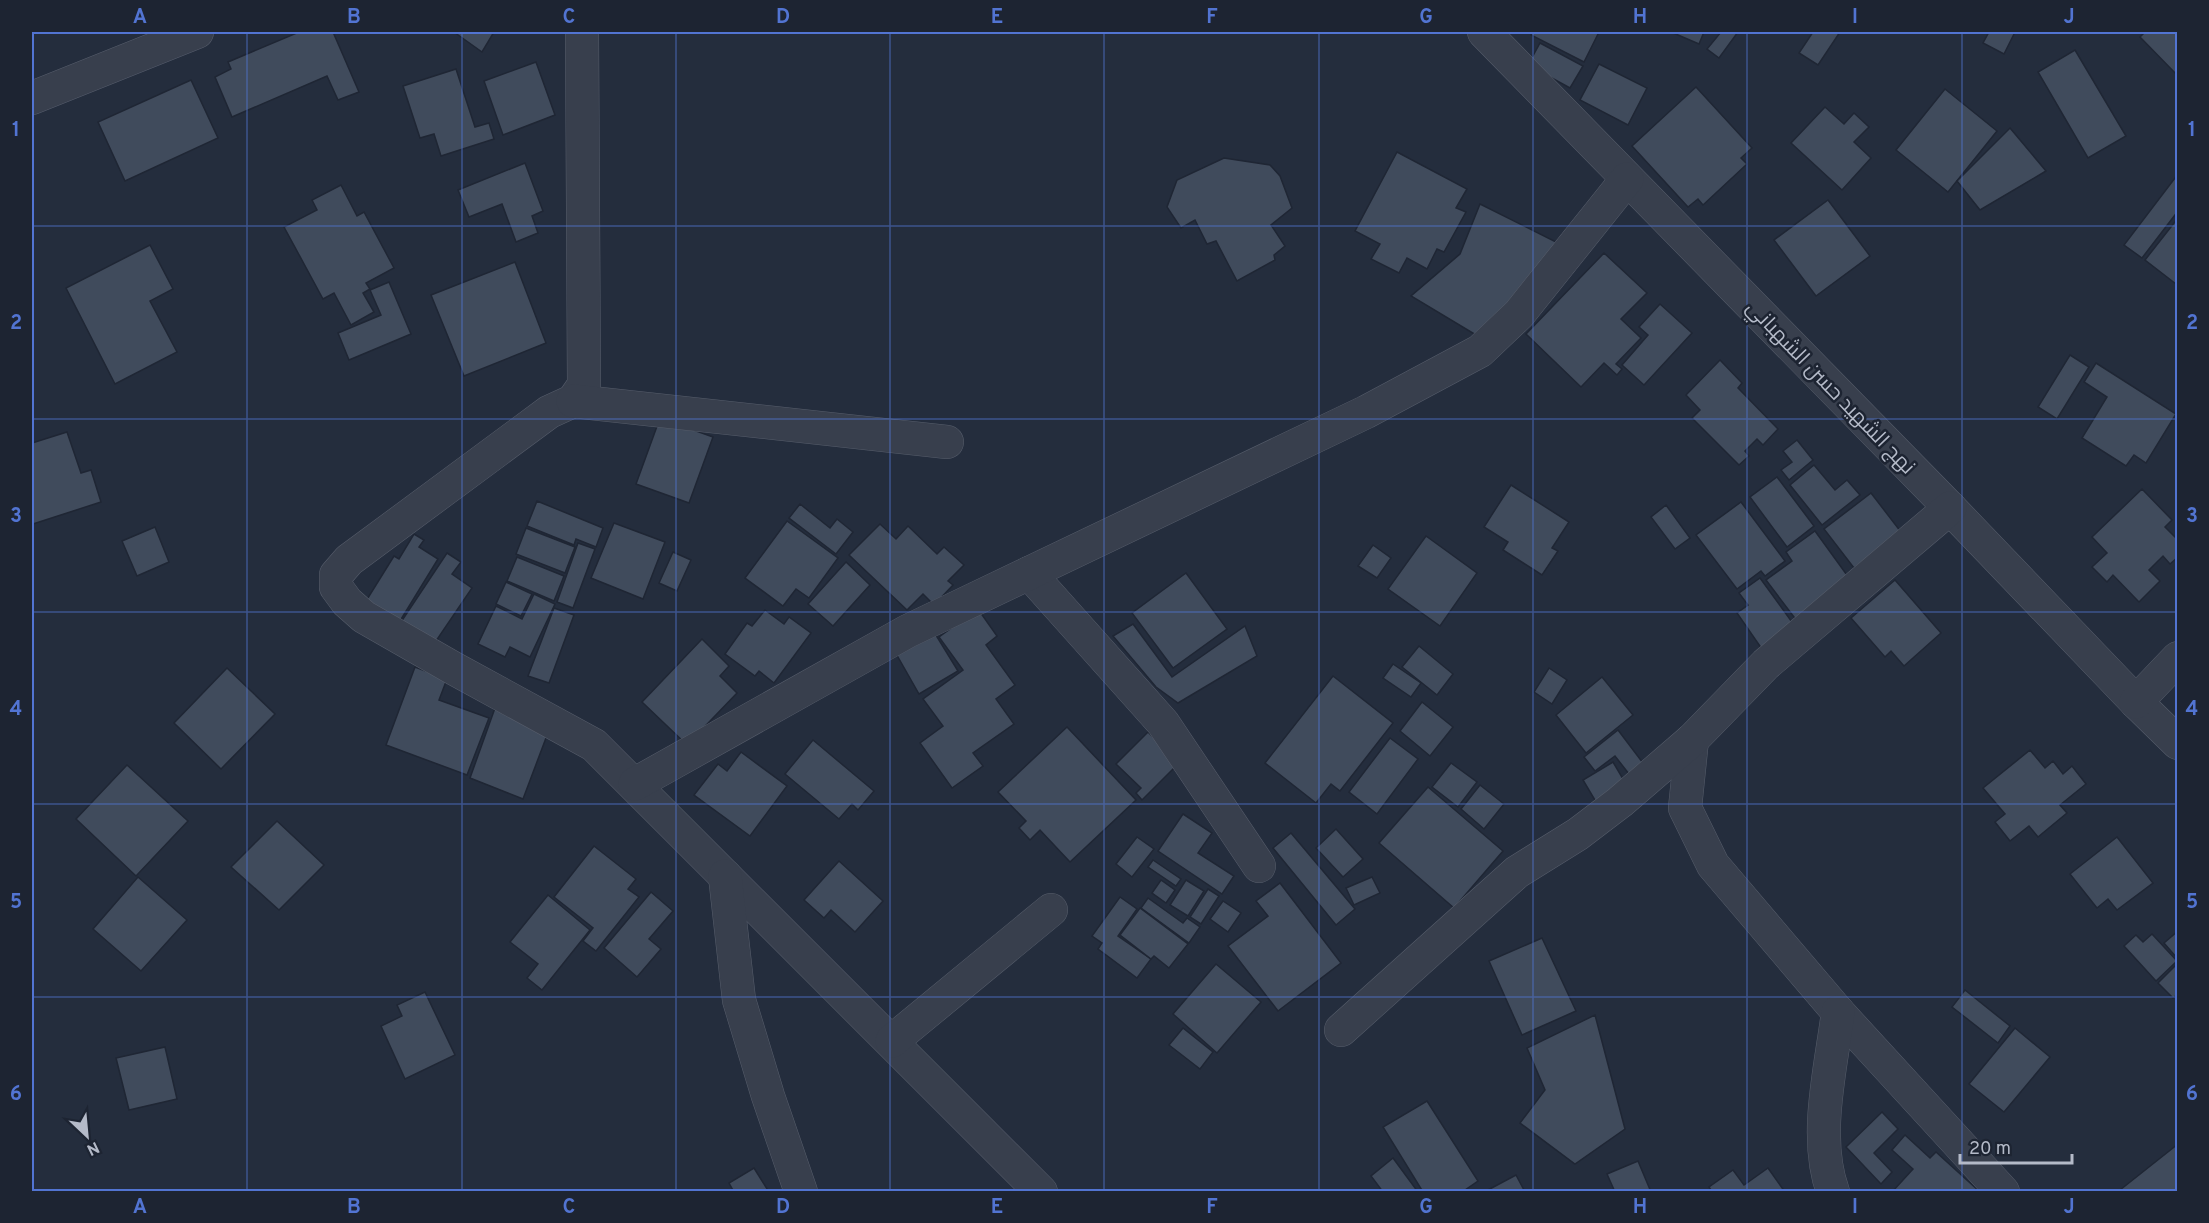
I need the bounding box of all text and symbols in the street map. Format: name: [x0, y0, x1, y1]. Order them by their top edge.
text: A: [133, 5, 147, 31]
text: B: [347, 5, 361, 31]
text: C: [563, 5, 575, 31]
text: D: [776, 5, 790, 31]
text: E: [991, 5, 1003, 31]
text: F: [1206, 5, 1218, 31]
text: G: [1419, 5, 1433, 31]
text: H: [1633, 5, 1647, 31]
text: I: [1852, 5, 1858, 31]
text: J: [2063, 5, 2075, 31]
text: 1: [12, 118, 20, 144]
text: 1: [2188, 118, 2196, 144]
street label: نهج الشهيد حسن الشهباني: [1739, 295, 1920, 482]
text: 2: [10, 311, 22, 337]
text: 2: [2186, 311, 2198, 337]
text: 3: [10, 504, 22, 530]
text: 3: [2186, 504, 2198, 530]
text: 4: [10, 697, 22, 723]
text: 4: [2186, 697, 2198, 723]
text: 5: [10, 890, 22, 916]
text: 5: [2186, 890, 2198, 916]
text: 6: [10, 1082, 22, 1108]
text: 6: [2186, 1082, 2198, 1108]
north arrow: [57, 1106, 117, 1166]
scale bar: [1960, 1127, 2072, 1165]
text: N: [83, 1136, 102, 1159]
text: 20 m: [1969, 1138, 2011, 1161]
text: A: [133, 1195, 147, 1221]
text: B: [347, 1195, 361, 1221]
text: C: [563, 1195, 575, 1221]
text: D: [776, 1195, 790, 1221]
text: E: [991, 1195, 1003, 1221]
text: F: [1206, 1195, 1218, 1221]
text: G: [1419, 1195, 1433, 1221]
text: H: [1633, 1195, 1647, 1221]
text: I: [1852, 1195, 1858, 1221]
text: J: [2063, 1195, 2075, 1221]

